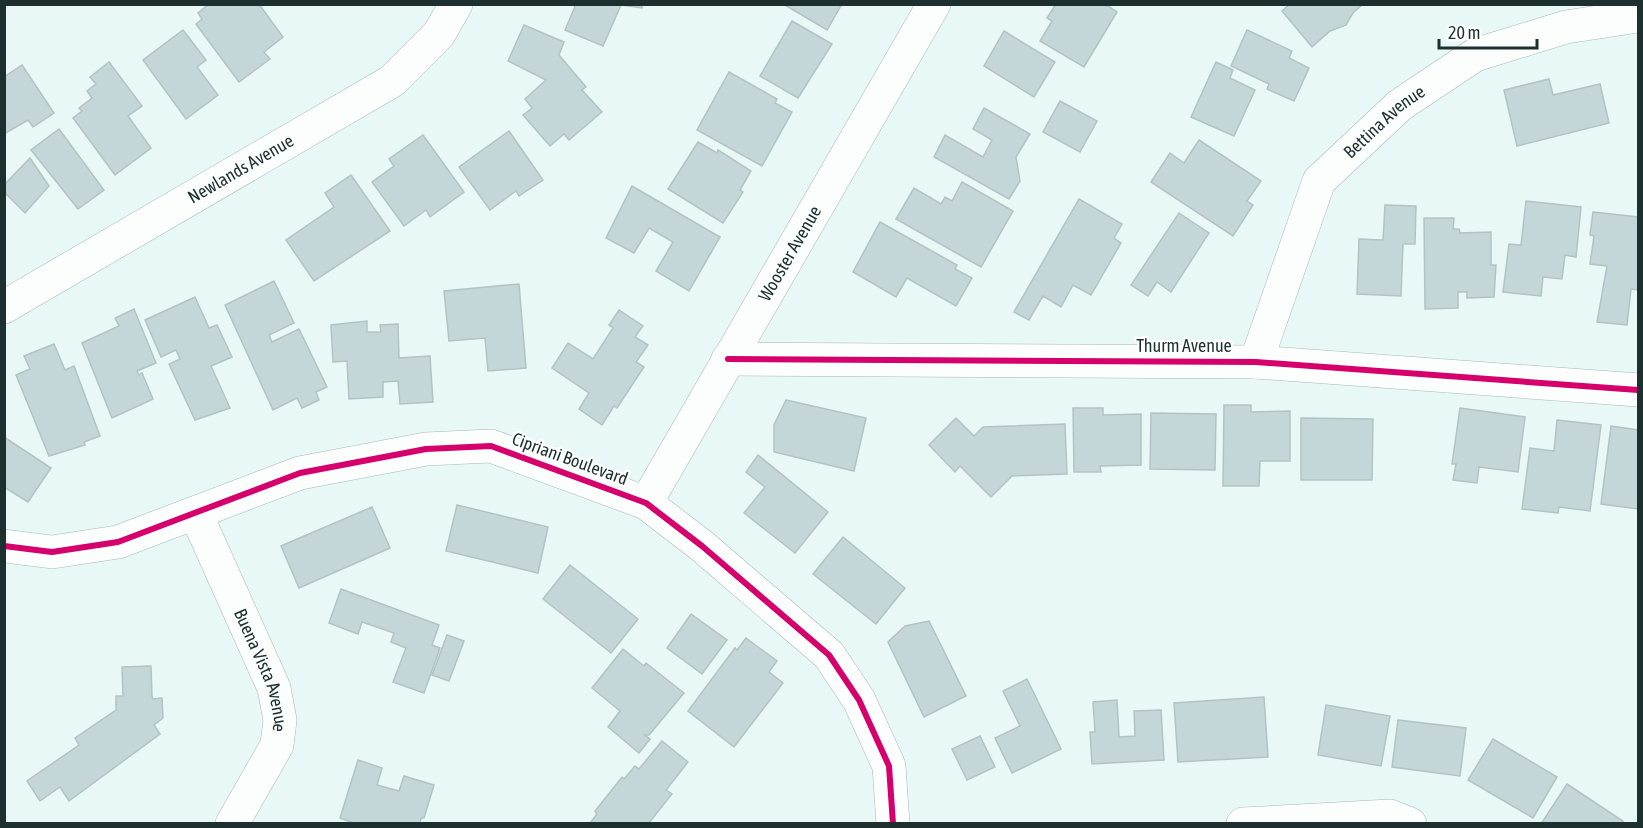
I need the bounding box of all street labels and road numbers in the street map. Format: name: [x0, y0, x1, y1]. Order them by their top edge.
street label: Bettina Avenue: [1339, 81, 1429, 162]
street label: Newlands Avenue: [184, 130, 297, 208]
street label: Wooster Avenue: [754, 202, 825, 305]
street label: Thurm Avenue: [1136, 335, 1232, 356]
street label: Cipriani Boulevard: [509, 428, 631, 489]
street label: Buena Vista Avenue: [230, 605, 291, 733]

